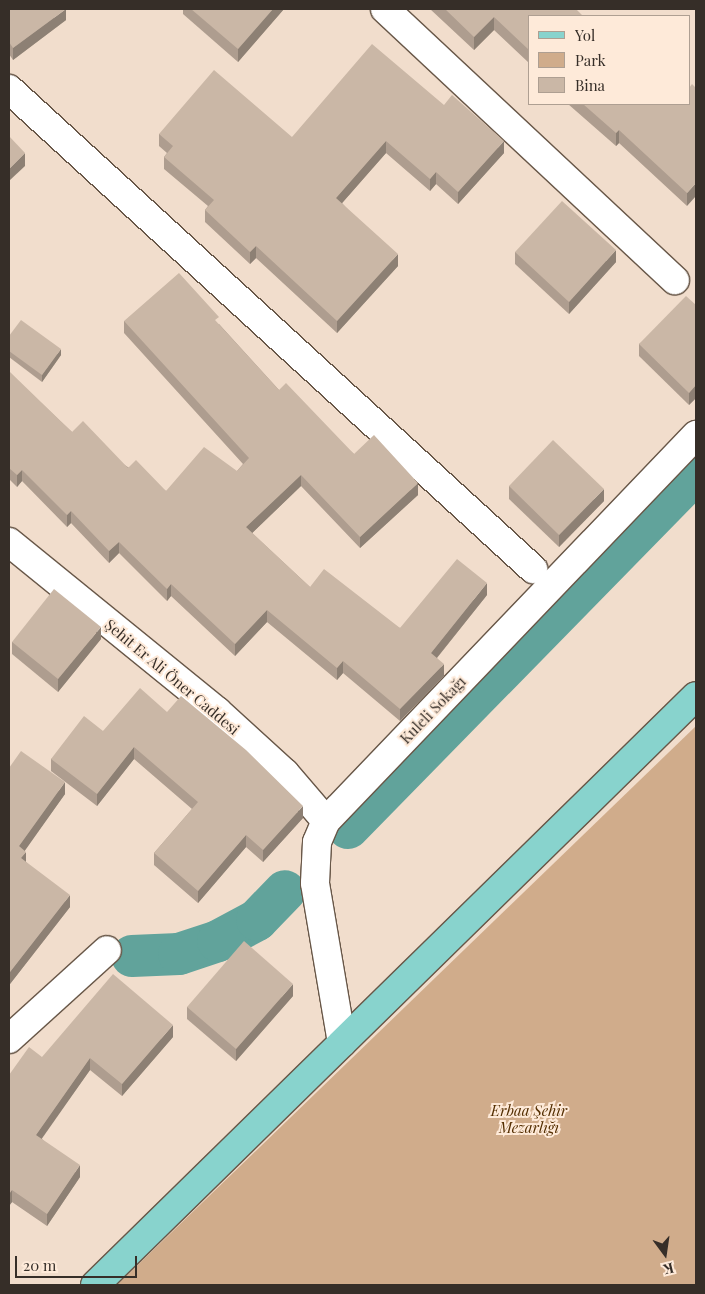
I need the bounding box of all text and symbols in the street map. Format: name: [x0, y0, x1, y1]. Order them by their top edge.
legend: [528, 15, 690, 105]
text: Yol: [575, 25, 595, 45]
text: Park: [575, 50, 606, 70]
text: Bina: [575, 75, 605, 95]
street label: Şehit Er Ali Öner Caddesi: [101, 615, 243, 739]
street label: Kuleli Sokağı: [396, 673, 470, 747]
park label: Erbaa Şehir Mezarlığı: [491, 1101, 567, 1136]
north arrow: [640, 1229, 690, 1279]
scale bar: [18, 1246, 140, 1278]
text: 20 m: [23, 1255, 56, 1275]
text: K: [662, 1259, 676, 1279]

